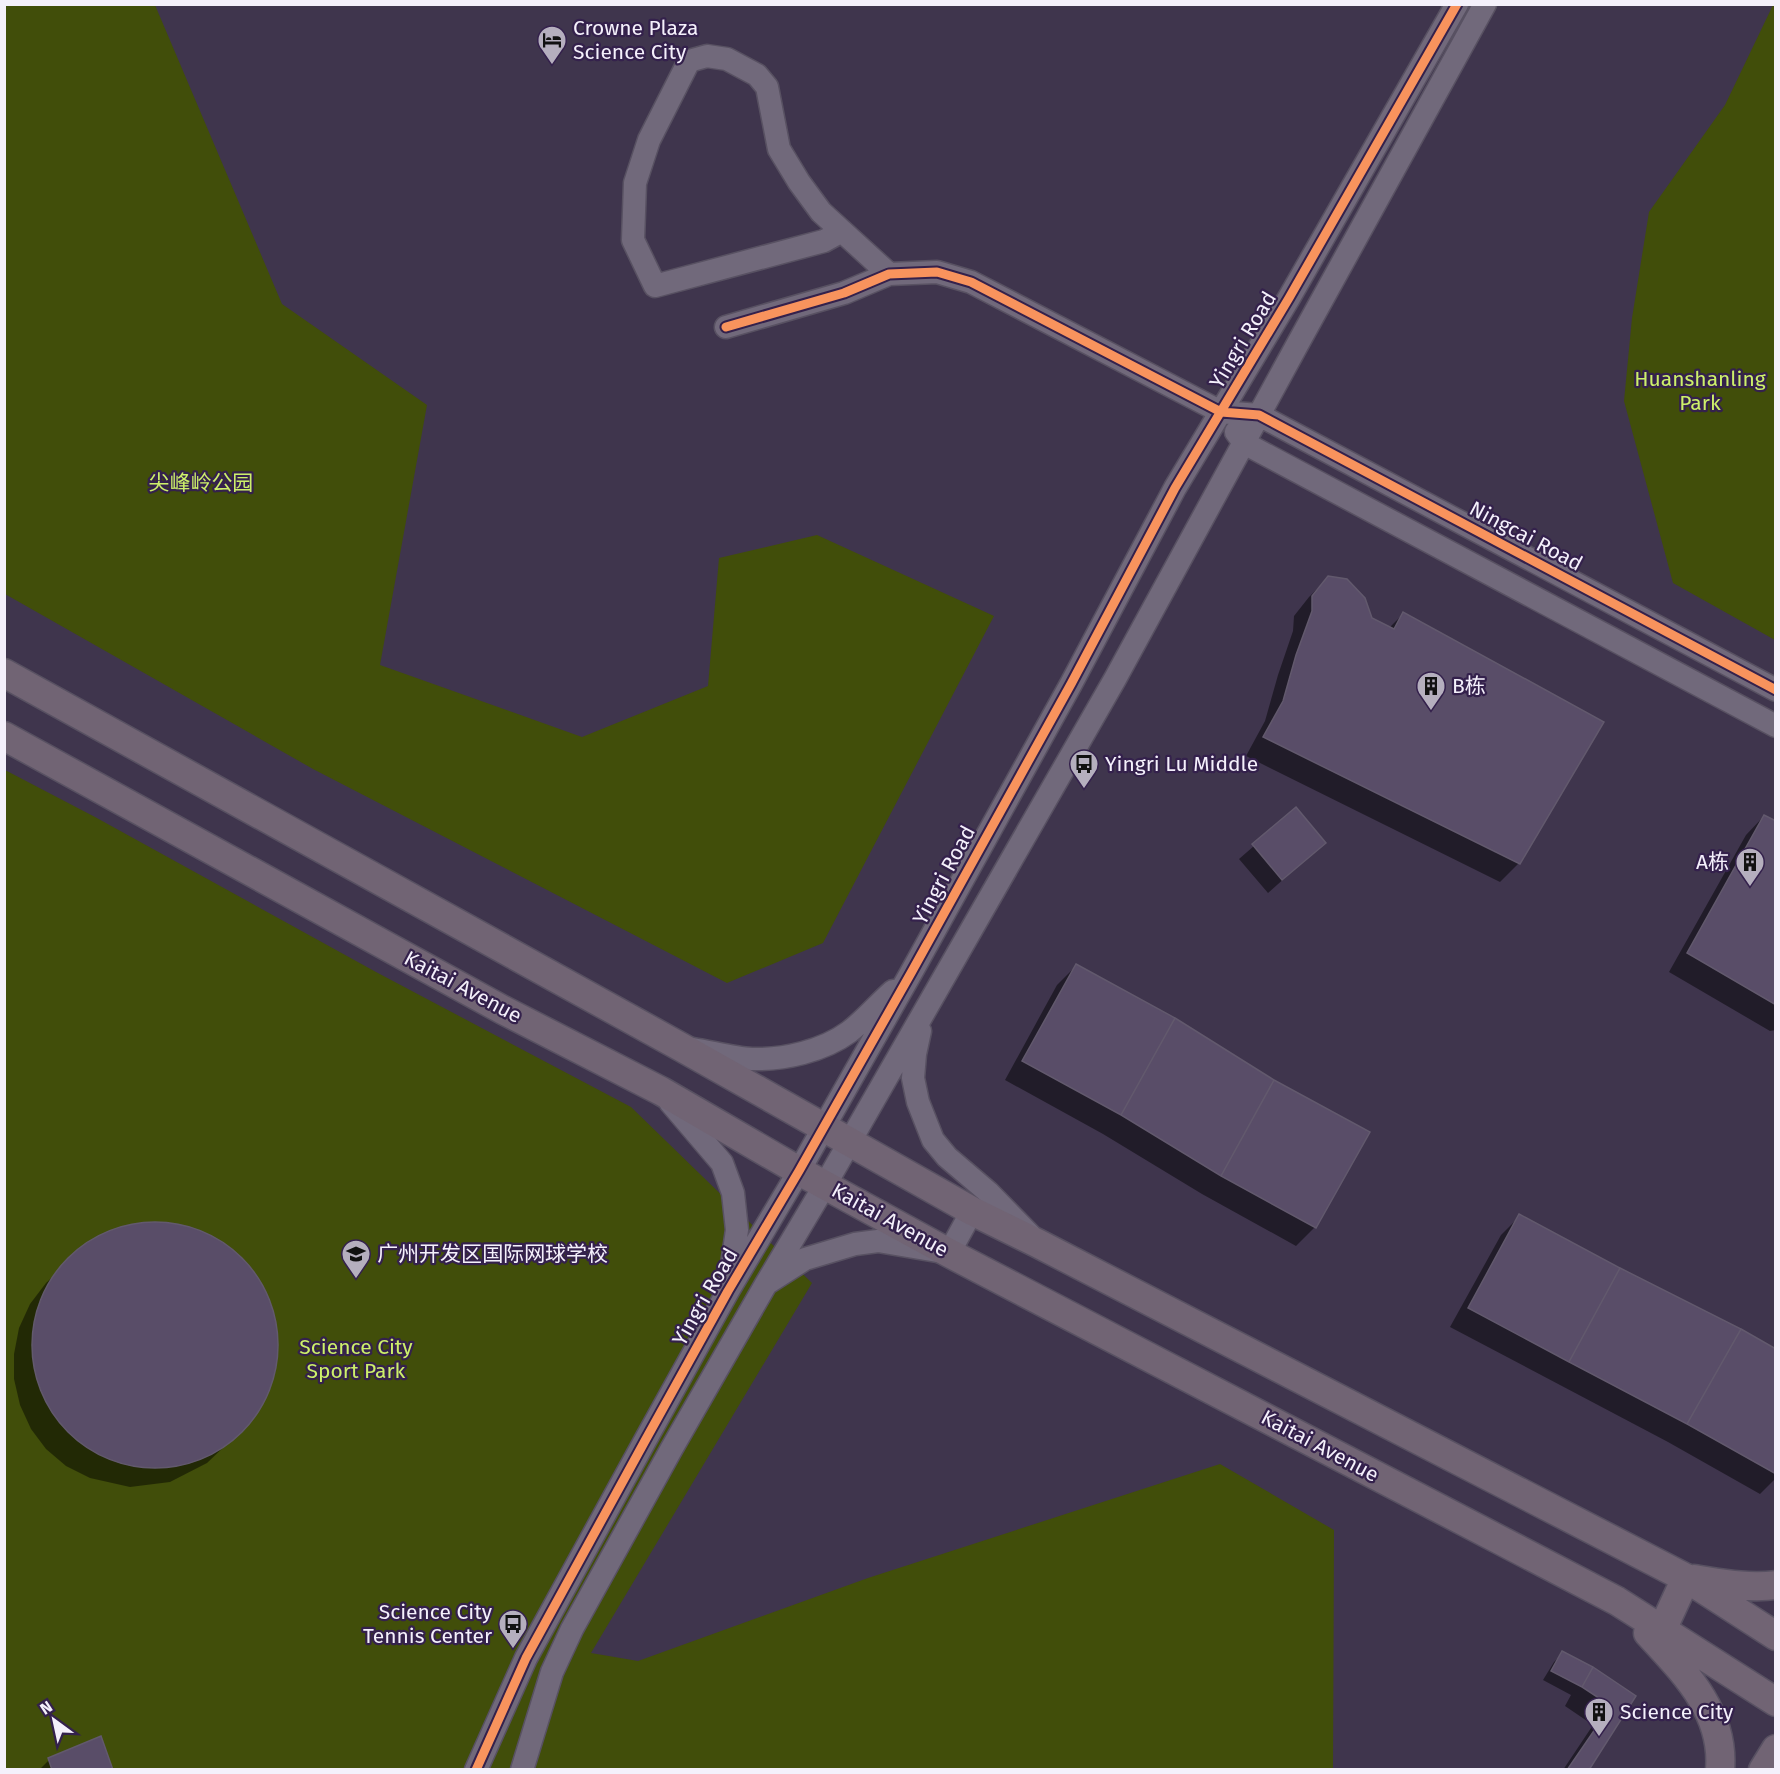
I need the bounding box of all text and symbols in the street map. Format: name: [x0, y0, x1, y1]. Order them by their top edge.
place label: Crowne Plaza Science City: [573, 15, 698, 65]
hotel icon: Crowne Plaza Science City: [536, 24, 568, 66]
street label: Yingri Road: [1204, 287, 1282, 393]
park label: Huanshanling Park: [1634, 366, 1766, 416]
park label: 尖峰岭公园: [149, 470, 254, 496]
street label: Ningcai Road: [1465, 495, 1587, 577]
building icon: B栋: [1415, 670, 1447, 712]
place label: B栋: [1452, 673, 1486, 699]
bus stop icon: Yingri Lu Middle: [1068, 748, 1100, 790]
place label: Yingri Lu Middle: [1105, 751, 1258, 777]
street label: Yingri Road: [907, 821, 981, 929]
building icon: A栋: [1734, 846, 1766, 888]
place label: A栋: [1696, 849, 1729, 875]
street label: Kaitai Avenue: [400, 945, 526, 1029]
street label: Kaitai Avenue: [827, 1177, 953, 1263]
school or university icon: 广州开发区国际网球学校: [340, 1238, 372, 1280]
place label: 广州开发区国际网球学校: [377, 1241, 608, 1267]
street label: Yingri Road: [667, 1243, 743, 1351]
park label: Science City Sport Park: [299, 1334, 413, 1384]
street label: Kaitai Avenue: [1257, 1404, 1383, 1488]
place label: Science City Tennis Center: [363, 1599, 493, 1649]
bus stop icon: Science City Tennis Center: [497, 1608, 529, 1650]
north arrow: [24, 1690, 84, 1750]
building icon: Science City: [1583, 1696, 1615, 1738]
text: N: [36, 1697, 56, 1719]
place label: Science City: [1620, 1699, 1734, 1725]

